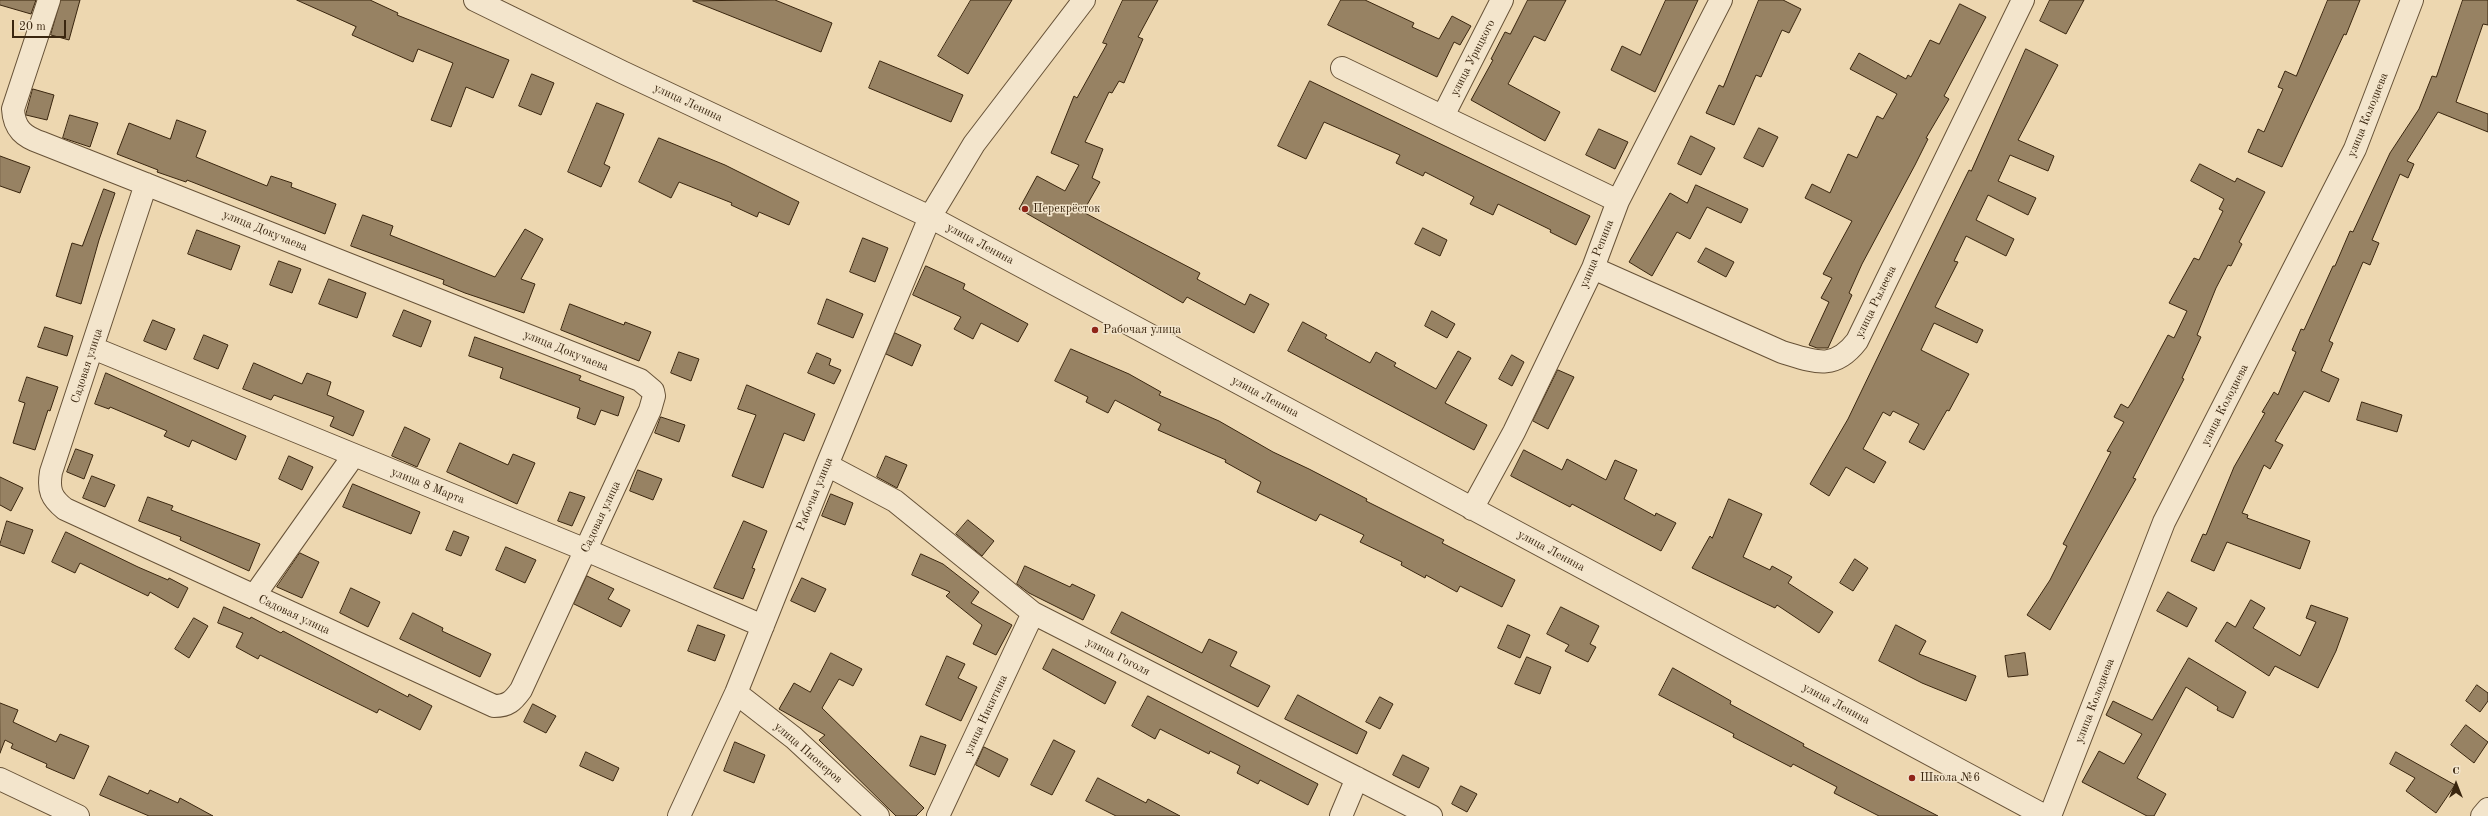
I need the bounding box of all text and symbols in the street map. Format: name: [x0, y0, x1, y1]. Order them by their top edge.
scale bar: [14, 12, 68, 38]
street label: улица Урицкого: [1448, 17, 1498, 99]
text: 20 m: [19, 21, 46, 33]
street label: улица Колодиева: [2344, 71, 2392, 159]
street label: улица Ленина: [651, 81, 725, 125]
place label: Перекрёсток: [1033, 202, 1100, 216]
marker: Перекрёсток: [1020, 204, 1030, 214]
street label: улица Докучаева: [220, 207, 310, 255]
street label: улица Репина: [1577, 218, 1617, 290]
street label: улица Ленина: [944, 220, 1016, 268]
street label: улица Рылеева: [1852, 263, 1900, 341]
place label: Рабочая улица: [1103, 323, 1181, 337]
marker: Рабочая улица: [1090, 325, 1100, 335]
street label: Садовая улица: [68, 327, 106, 405]
street label: улица Докучаева: [521, 327, 611, 375]
street label: улица Колодиева: [2198, 362, 2252, 448]
street label: улица Ленина: [1229, 373, 1301, 421]
street label: Рабочая улица: [794, 455, 836, 533]
street label: улица 8 Марта: [389, 465, 467, 507]
street label: Садовая улица: [578, 479, 624, 555]
street label: улица Ленина: [1515, 527, 1587, 575]
street label: Садовая улица: [256, 592, 332, 638]
street label: улица Гоголя: [1084, 635, 1152, 679]
street label: улица Колодиева: [2072, 656, 2118, 746]
street label: улица Никитина: [961, 673, 1011, 757]
street label: улица Ленина: [1800, 680, 1872, 728]
street label: улица Пионеров: [771, 719, 845, 787]
north arrow: [2436, 764, 2476, 804]
text: С: [2452, 766, 2460, 777]
place label: Школа №6: [1920, 771, 1980, 785]
marker: Школа №6: [1907, 773, 1917, 783]

